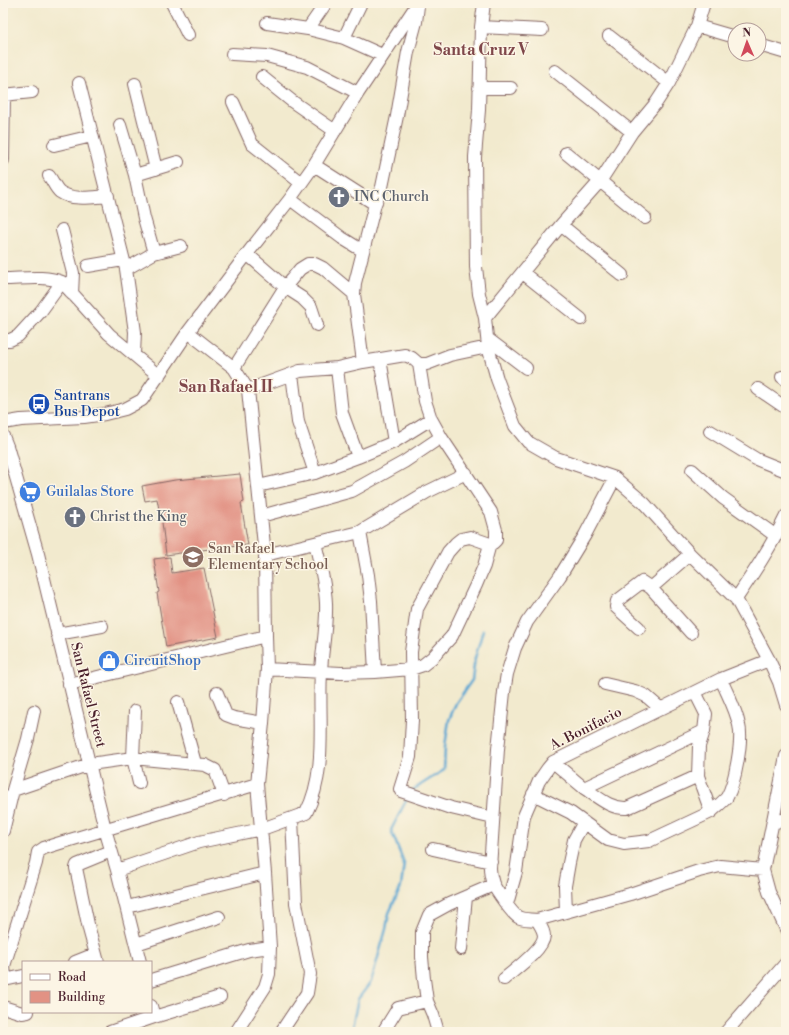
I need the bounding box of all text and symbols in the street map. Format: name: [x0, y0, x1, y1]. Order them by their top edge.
north arrow: [727, 22, 767, 62]
text: N: [742, 26, 752, 40]
district label: Santa Cruz V: [433, 40, 529, 60]
church icon: INC Church: [326, 184, 352, 210]
place label: INC Church: [354, 188, 430, 206]
district label: San Rafael II: [179, 377, 273, 397]
place label: Santrans Bus Depot: [53, 387, 120, 421]
bus stop icon: Santrans Bus Depot: [26, 391, 52, 417]
supermarket icon: Guilalas Store: [17, 479, 43, 505]
place label: Guilalas Store: [46, 483, 134, 501]
church icon: Christ the King: [62, 504, 88, 530]
place label: Christ the King: [90, 508, 188, 526]
place label: San Rafael Elementary School: [208, 540, 328, 574]
school or university icon: San Rafael Elementary School: [180, 544, 206, 570]
street label: San Rafael Street: [66, 641, 110, 749]
shop icon: CircuitShop: [96, 648, 122, 674]
place label: CircuitShop: [124, 652, 201, 670]
street label: A. Bonifacio: [546, 703, 625, 755]
legend: [22, 961, 152, 1013]
text: Road: [58, 970, 86, 985]
text: Building: [57, 990, 106, 1005]

